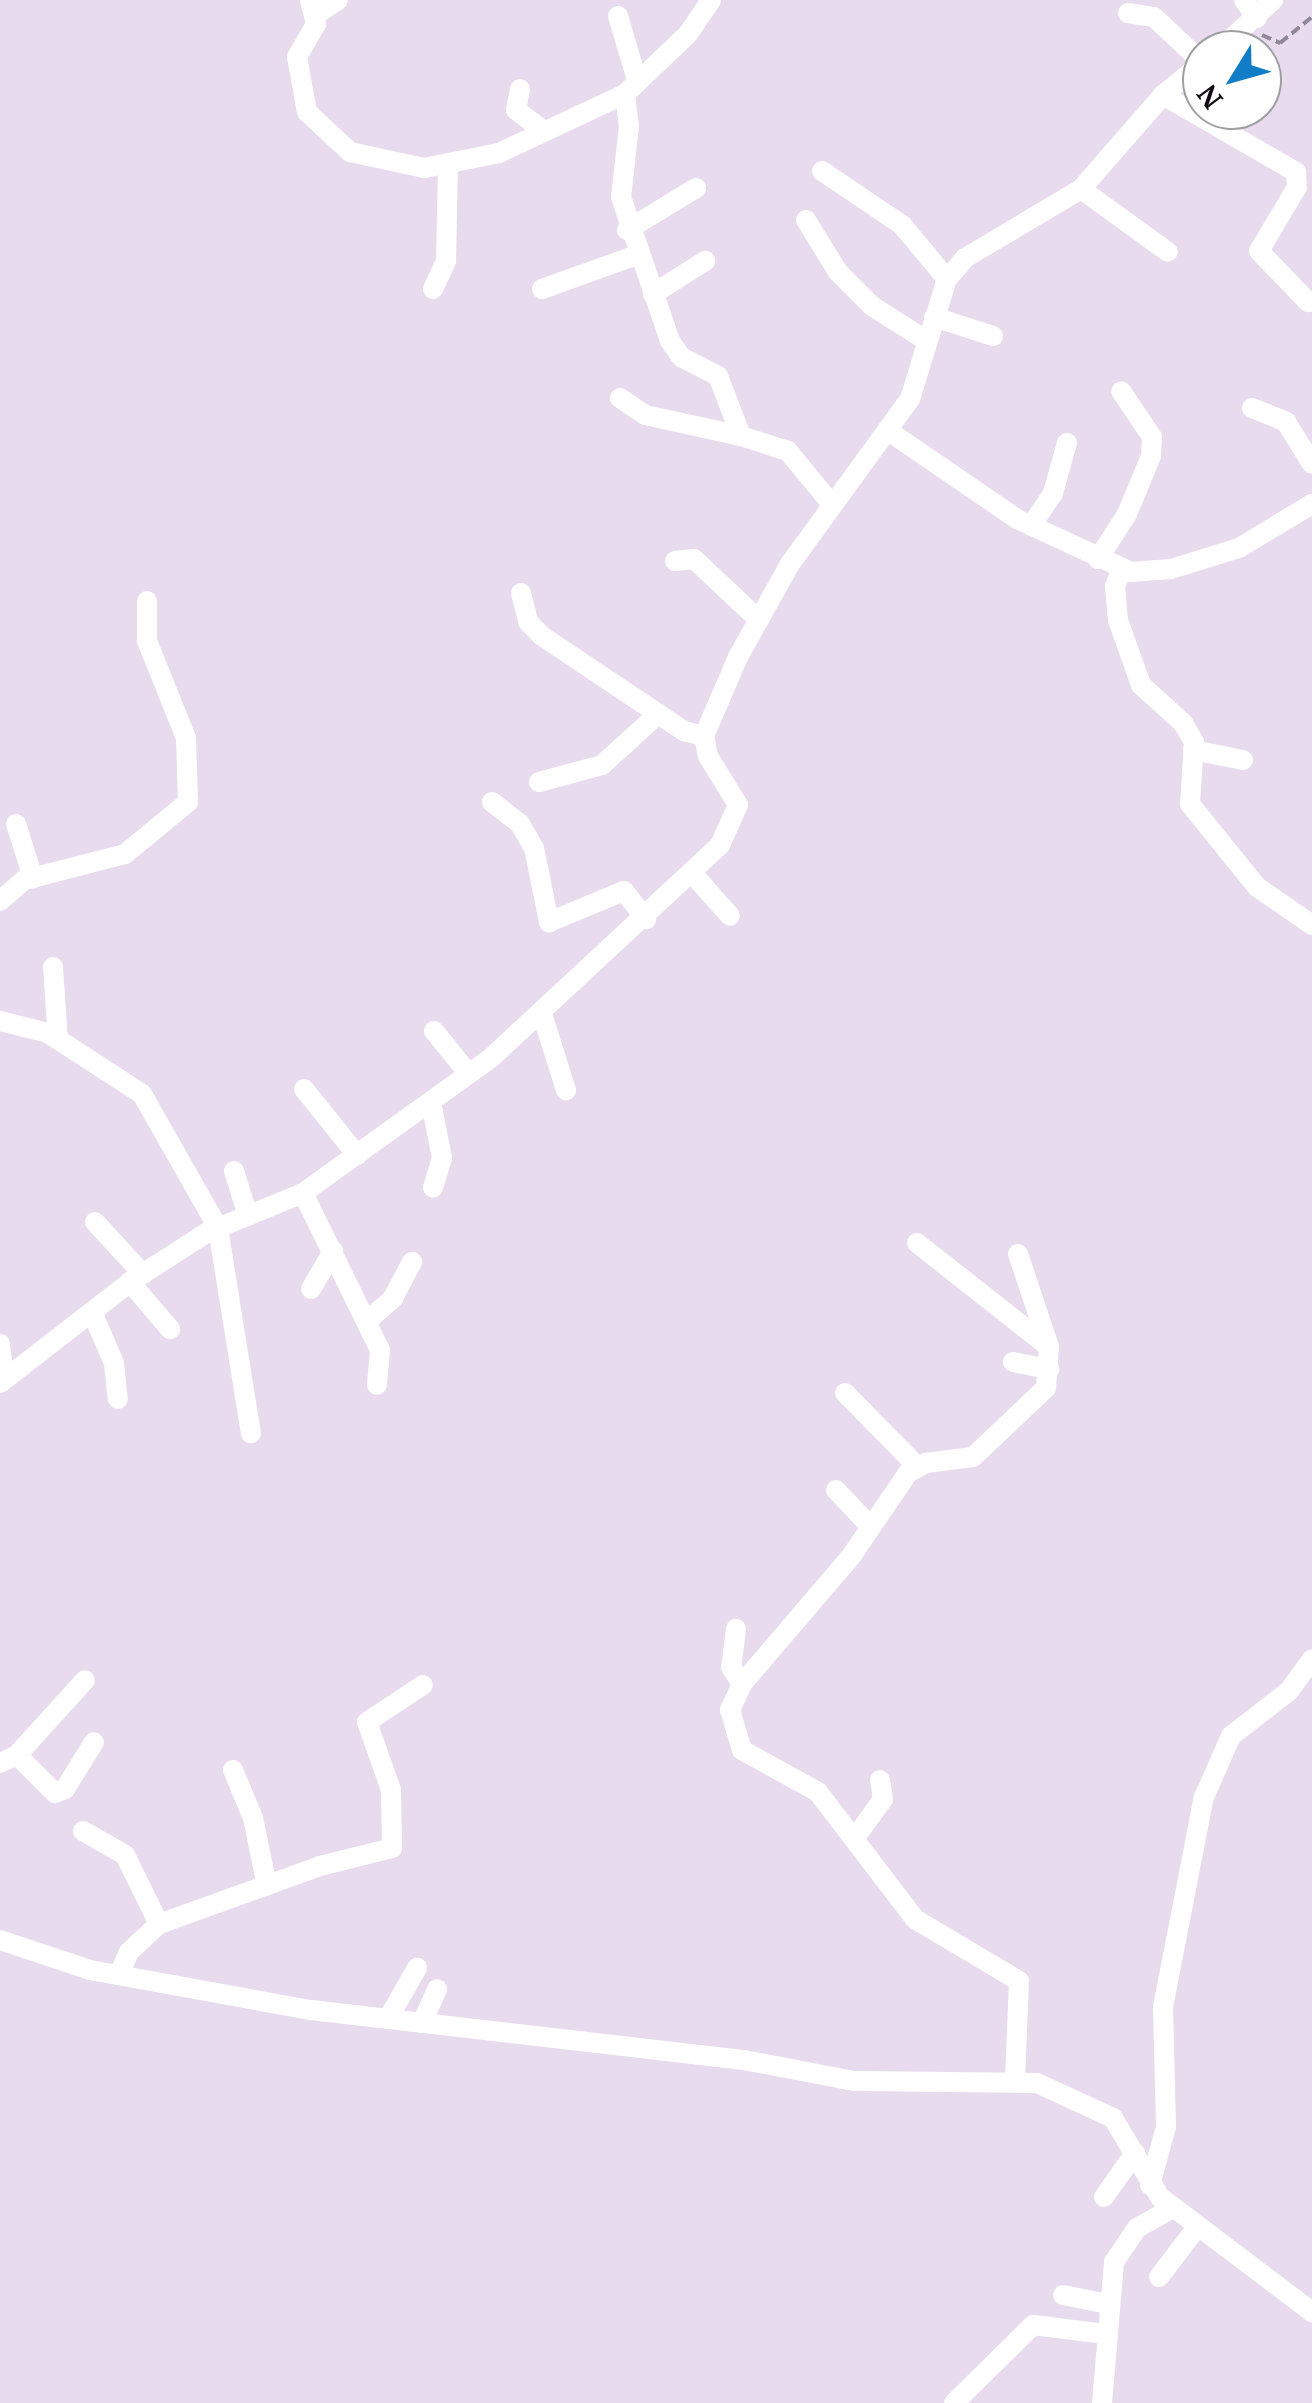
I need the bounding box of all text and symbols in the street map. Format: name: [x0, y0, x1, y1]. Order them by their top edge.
north arrow: [1182, 30, 1282, 130]
text: N: [1188, 78, 1230, 117]

